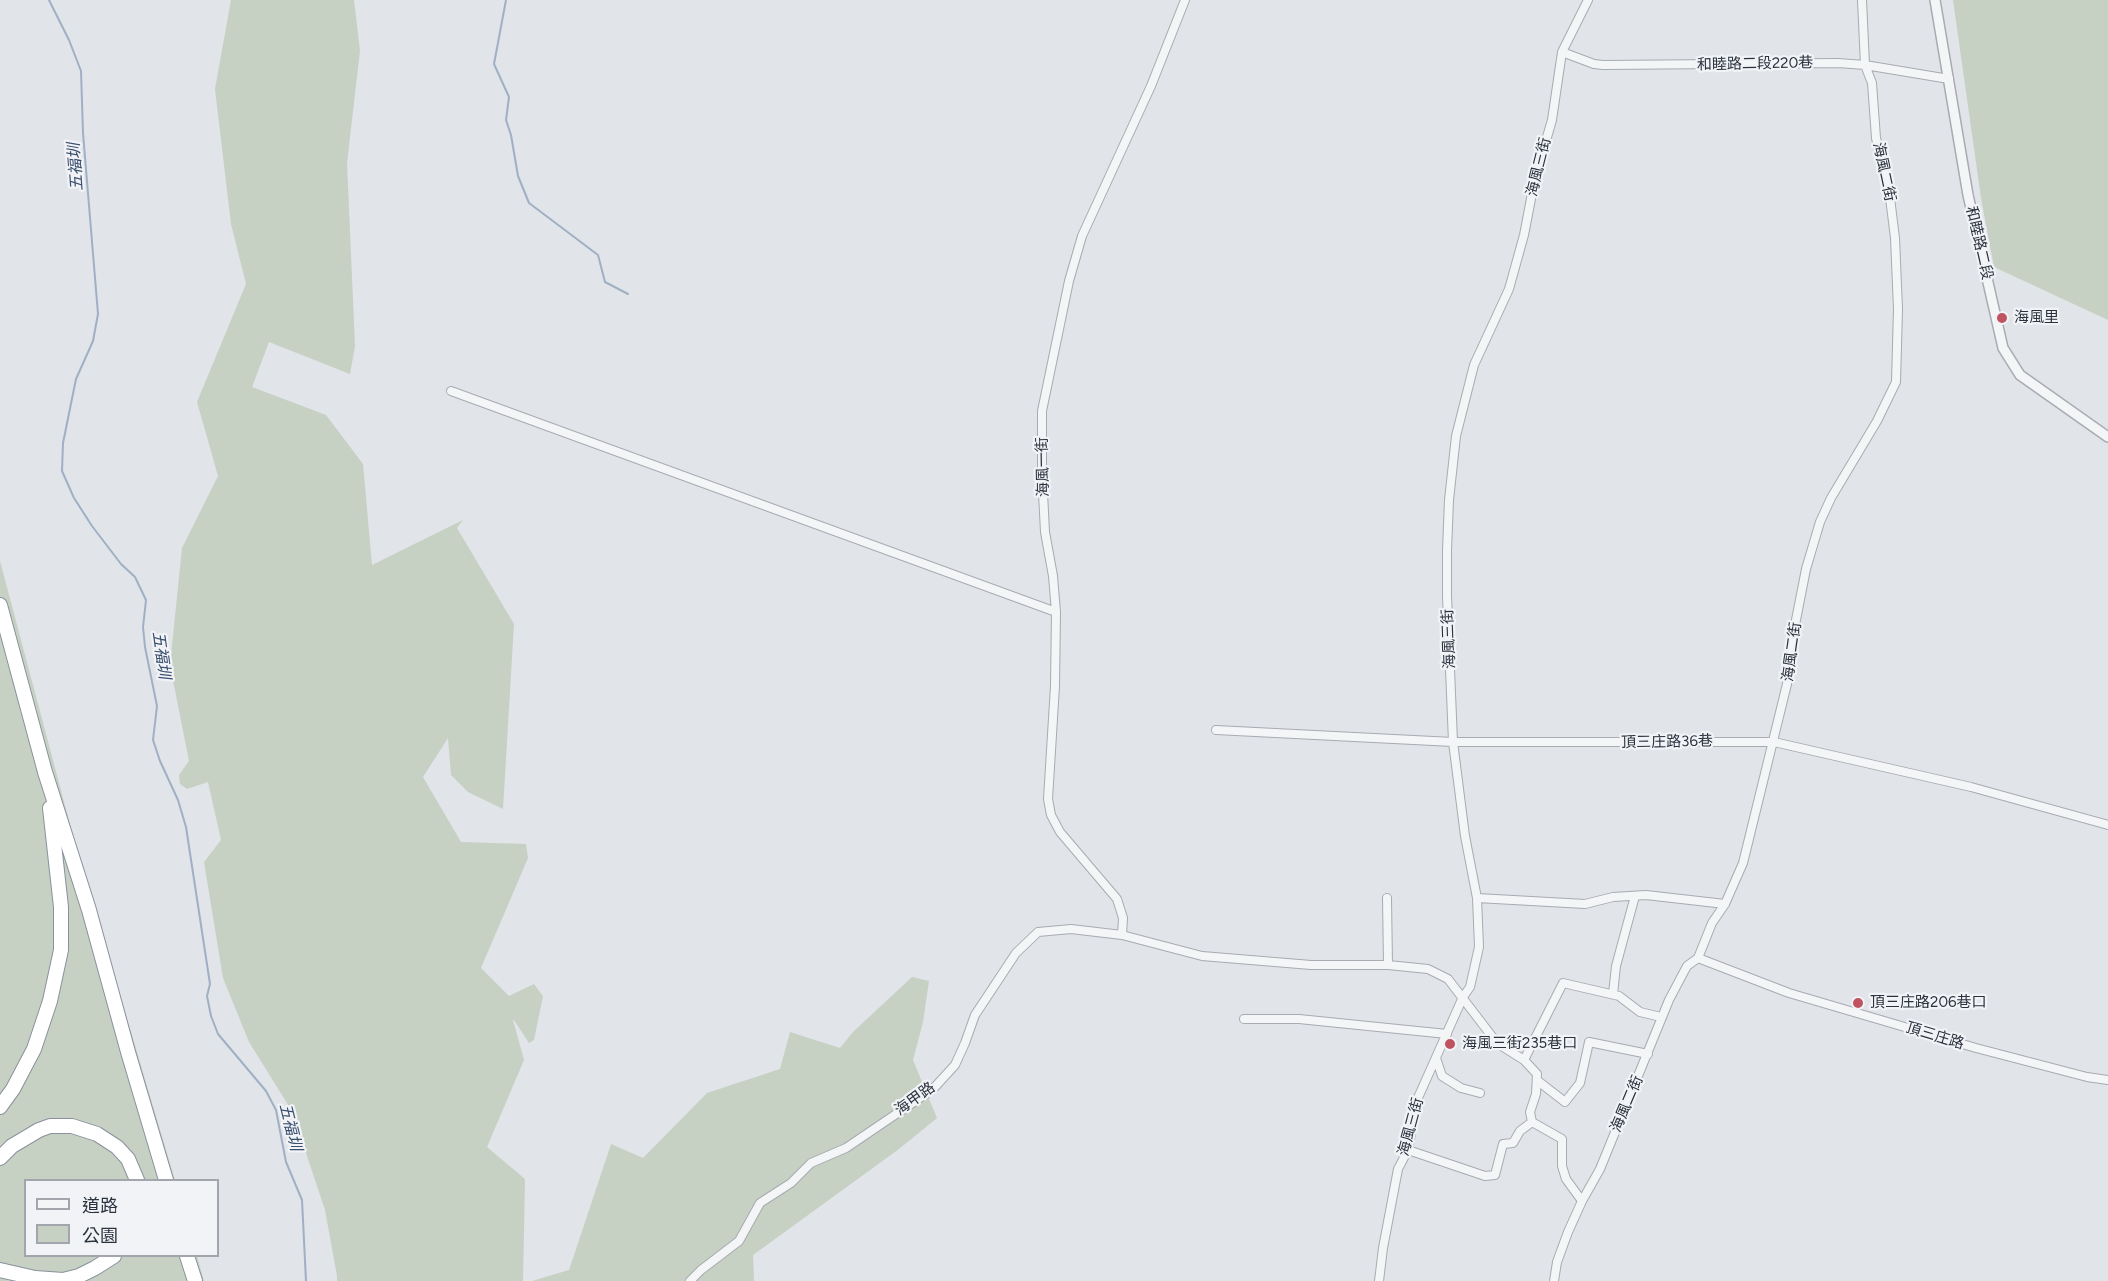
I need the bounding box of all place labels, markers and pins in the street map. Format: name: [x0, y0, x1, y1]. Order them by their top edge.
place label: 海風里: [2014, 309, 2059, 327]
marker: 海風里: [1995, 311, 2009, 325]
place label: 頂三庄路206巷口: [1870, 994, 1986, 1012]
marker: 頂三庄路206巷口: [1851, 996, 1865, 1010]
place label: 海風三街235巷口: [1462, 1035, 1577, 1053]
marker: 海風三街235巷口: [1443, 1037, 1457, 1051]

